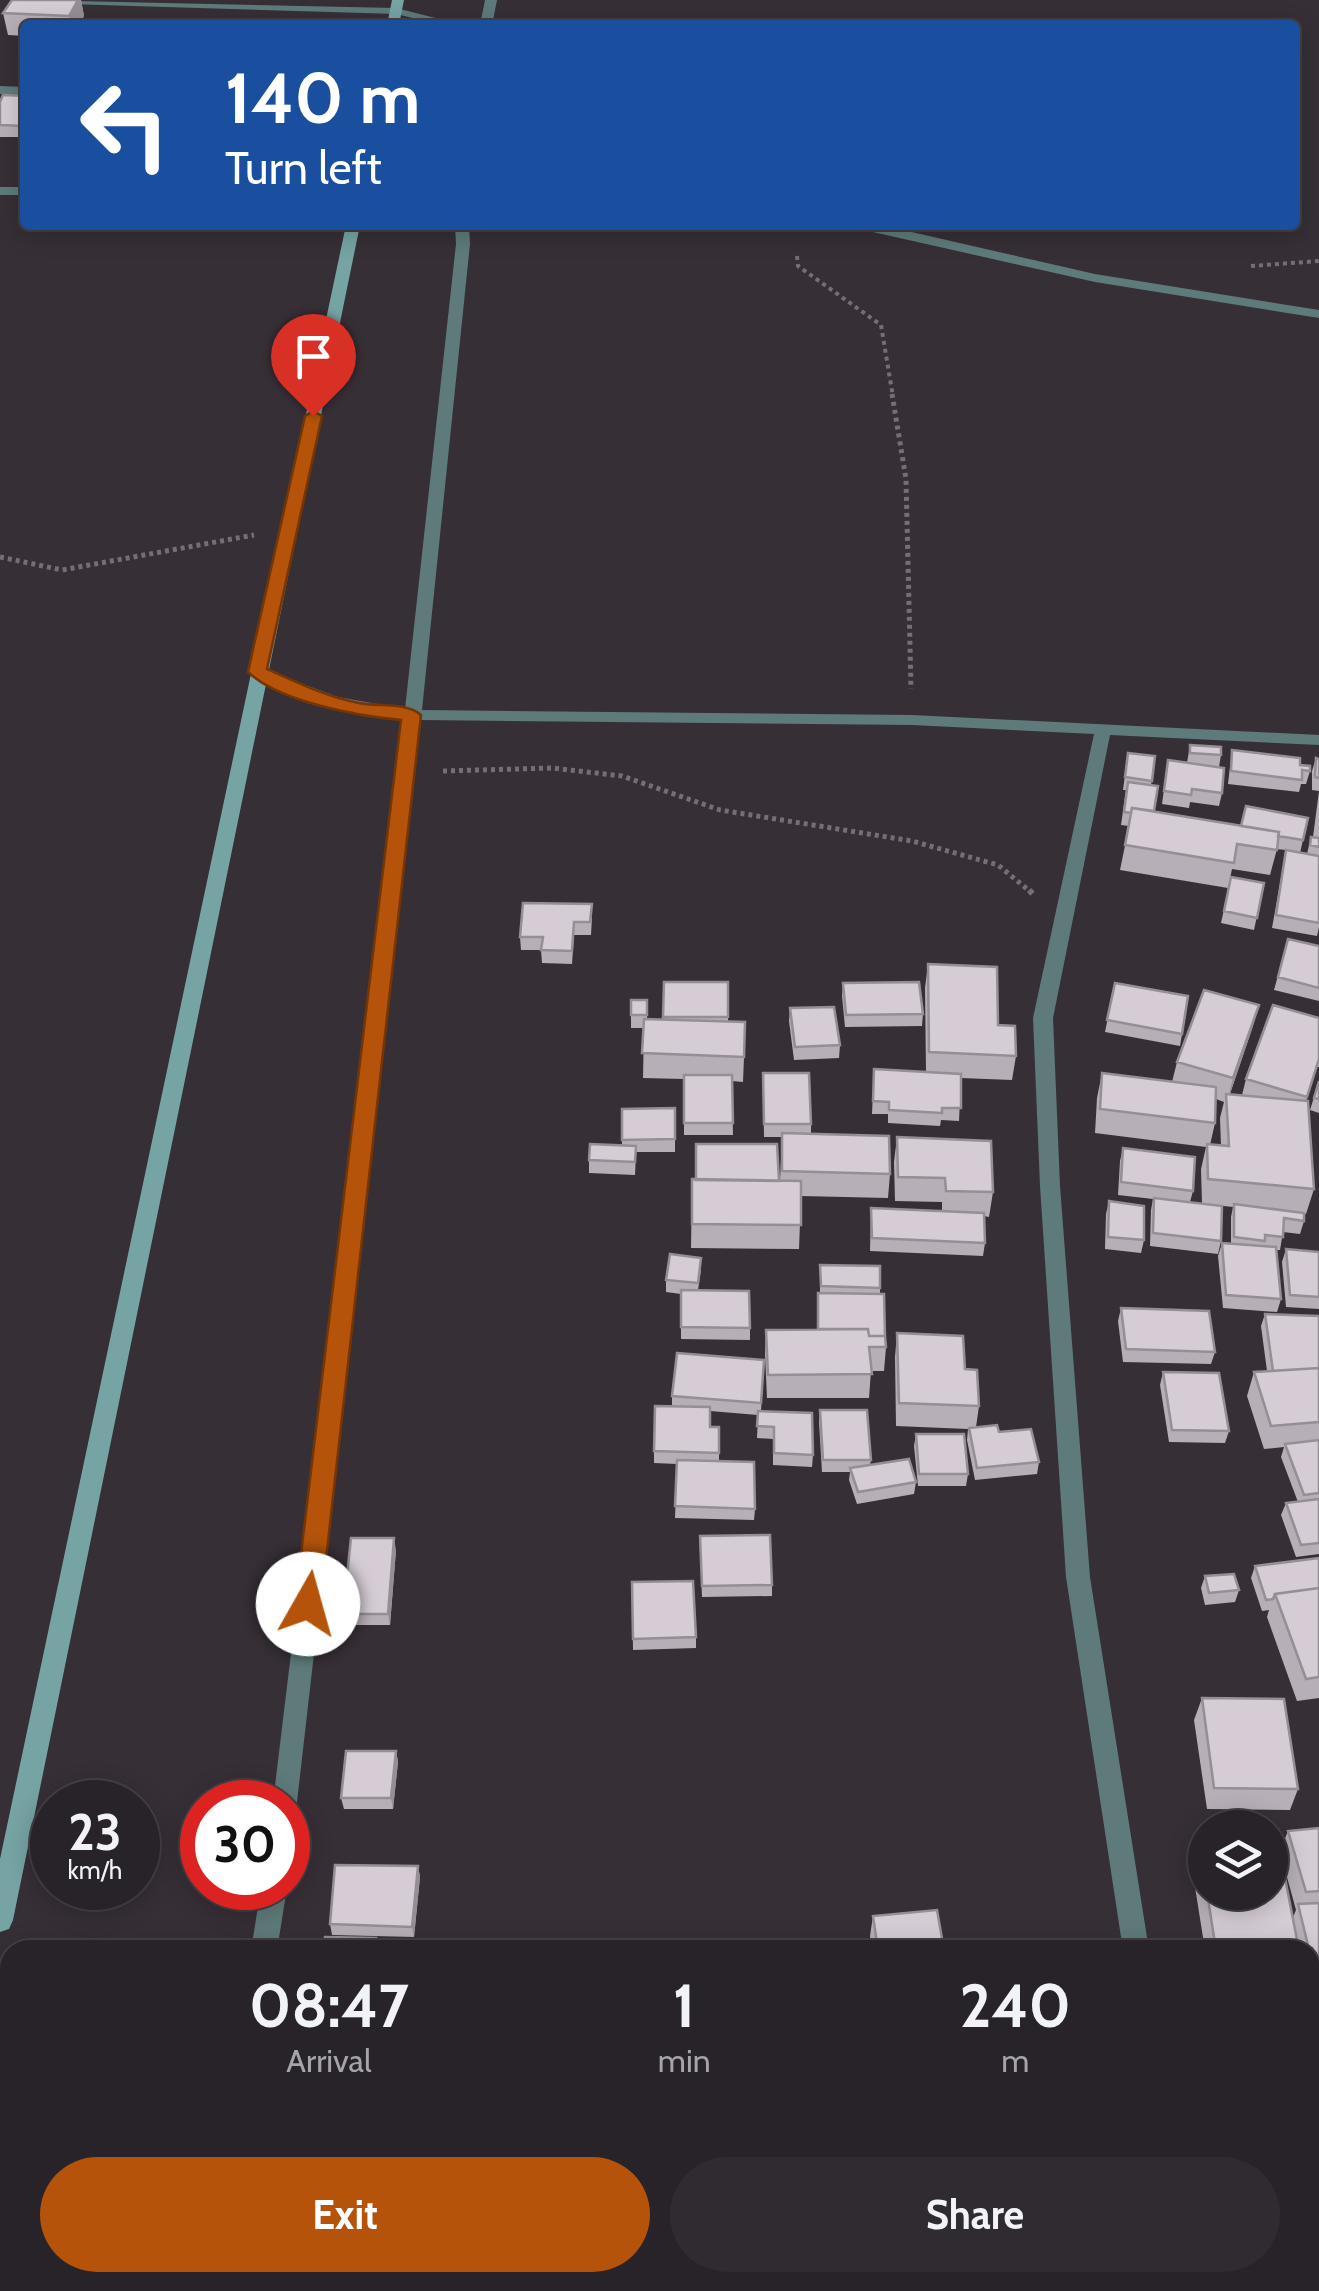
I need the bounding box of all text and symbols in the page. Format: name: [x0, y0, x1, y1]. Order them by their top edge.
text: 140 m: [225, 55, 420, 141]
icon: left: [60, 60, 190, 190]
text: Turn left: [225, 141, 382, 195]
pin: [271, 314, 356, 417]
icon: arrive: [286, 329, 341, 384]
position arrow: [256, 1552, 360, 1656]
speed limit sign: 30: [180, 1780, 310, 1910]
text: 23: [68, 1802, 122, 1863]
map controls: [1188, 1810, 1288, 1910]
button: layers: [1188, 1810, 1288, 1910]
text: km/h: [68, 1855, 122, 1885]
text: 08:47: [249, 1969, 409, 2042]
text: 1: [673, 1969, 695, 2042]
text: 240: [960, 1969, 1071, 2042]
text: Arrival: [286, 2041, 372, 2080]
text: min: [658, 2041, 711, 2080]
text: m: [1001, 2041, 1029, 2080]
button: Exit: [40, 2157, 650, 2272]
button: Share: [670, 2157, 1280, 2272]

